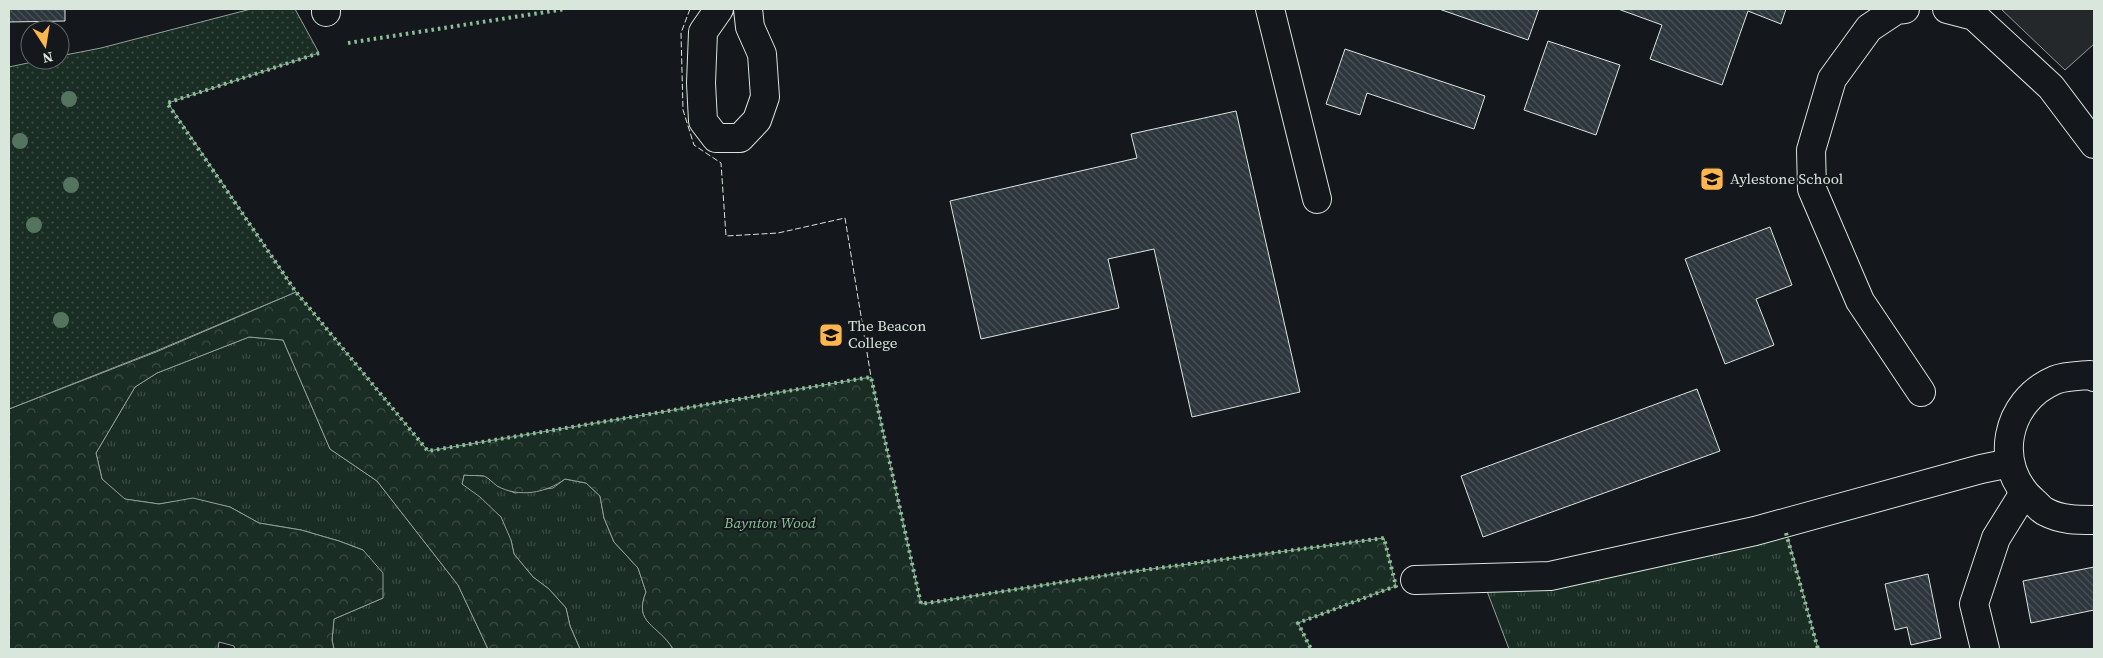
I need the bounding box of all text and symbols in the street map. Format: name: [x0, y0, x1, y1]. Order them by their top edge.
north arrow: [20, 20, 70, 70]
text: N: [41, 47, 55, 69]
school or university icon: Aylestone School: [1699, 166, 1725, 192]
place label: Aylestone School: [1730, 168, 1844, 189]
place label: The Beacon College: [848, 315, 926, 353]
school or university icon: The Beacon College: [818, 322, 844, 348]
park label: Baynton Wood: [723, 512, 816, 533]

